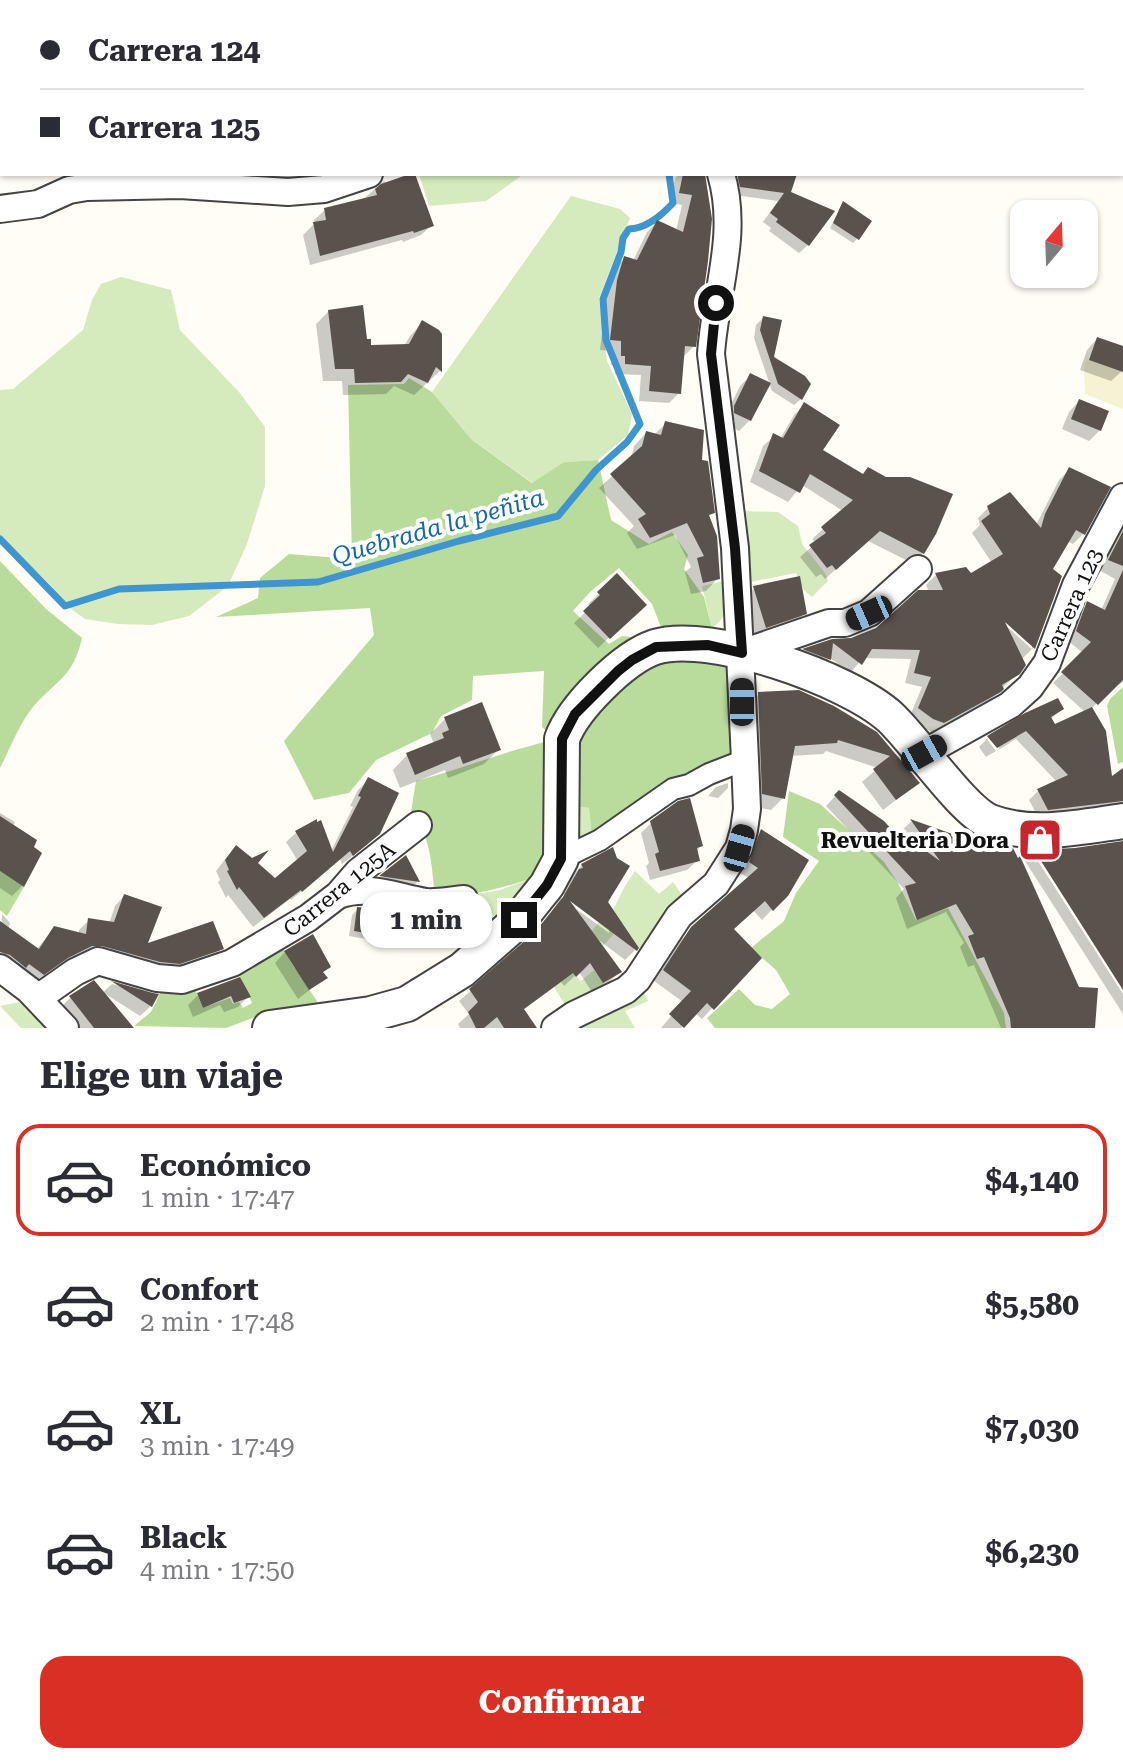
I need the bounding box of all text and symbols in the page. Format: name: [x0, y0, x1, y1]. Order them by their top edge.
text: Carrera 124: [88, 33, 260, 68]
text: Carrera 125: [88, 110, 260, 145]
north arrow: [1010, 200, 1098, 288]
map controls: [1010, 200, 1098, 288]
route start: [698, 285, 734, 321]
water label: Quebrada la peñita: [329, 483, 547, 571]
street label: Carrera 123: [1035, 545, 1107, 666]
car: [842, 592, 896, 634]
car: [730, 678, 754, 726]
car: [897, 731, 951, 775]
shop icon: Revuelteria Dora: [1016, 816, 1064, 864]
car: [721, 822, 757, 874]
place label: Revuelteria Dora: [821, 828, 1009, 853]
street label: Carrera 125A: [278, 836, 401, 942]
callout: 1 min: [359, 892, 491, 948]
route end: [501, 902, 537, 938]
text: 1 min: [390, 905, 462, 935]
text: Elige un viaje: [40, 1055, 283, 1097]
icon: car: [44, 1144, 116, 1216]
text: Económico: [140, 1148, 311, 1183]
text: $4,140: [985, 1163, 1079, 1198]
text: 1 min · 17:47: [140, 1183, 295, 1213]
icon: car: [44, 1268, 116, 1340]
text: Confort: [140, 1272, 259, 1307]
text: $5,580: [985, 1287, 1079, 1322]
text: 2 min · 17:48: [140, 1307, 295, 1337]
icon: car: [44, 1392, 116, 1464]
text: XL: [140, 1396, 181, 1431]
text: $7,030: [985, 1411, 1079, 1446]
text: 3 min · 17:49: [140, 1431, 295, 1461]
icon: car: [44, 1516, 116, 1588]
text: Black: [140, 1520, 227, 1555]
text: $6,230: [985, 1535, 1079, 1570]
text: 4 min · 17:50: [140, 1555, 295, 1585]
button: Confirmar: [40, 1656, 1083, 1748]

